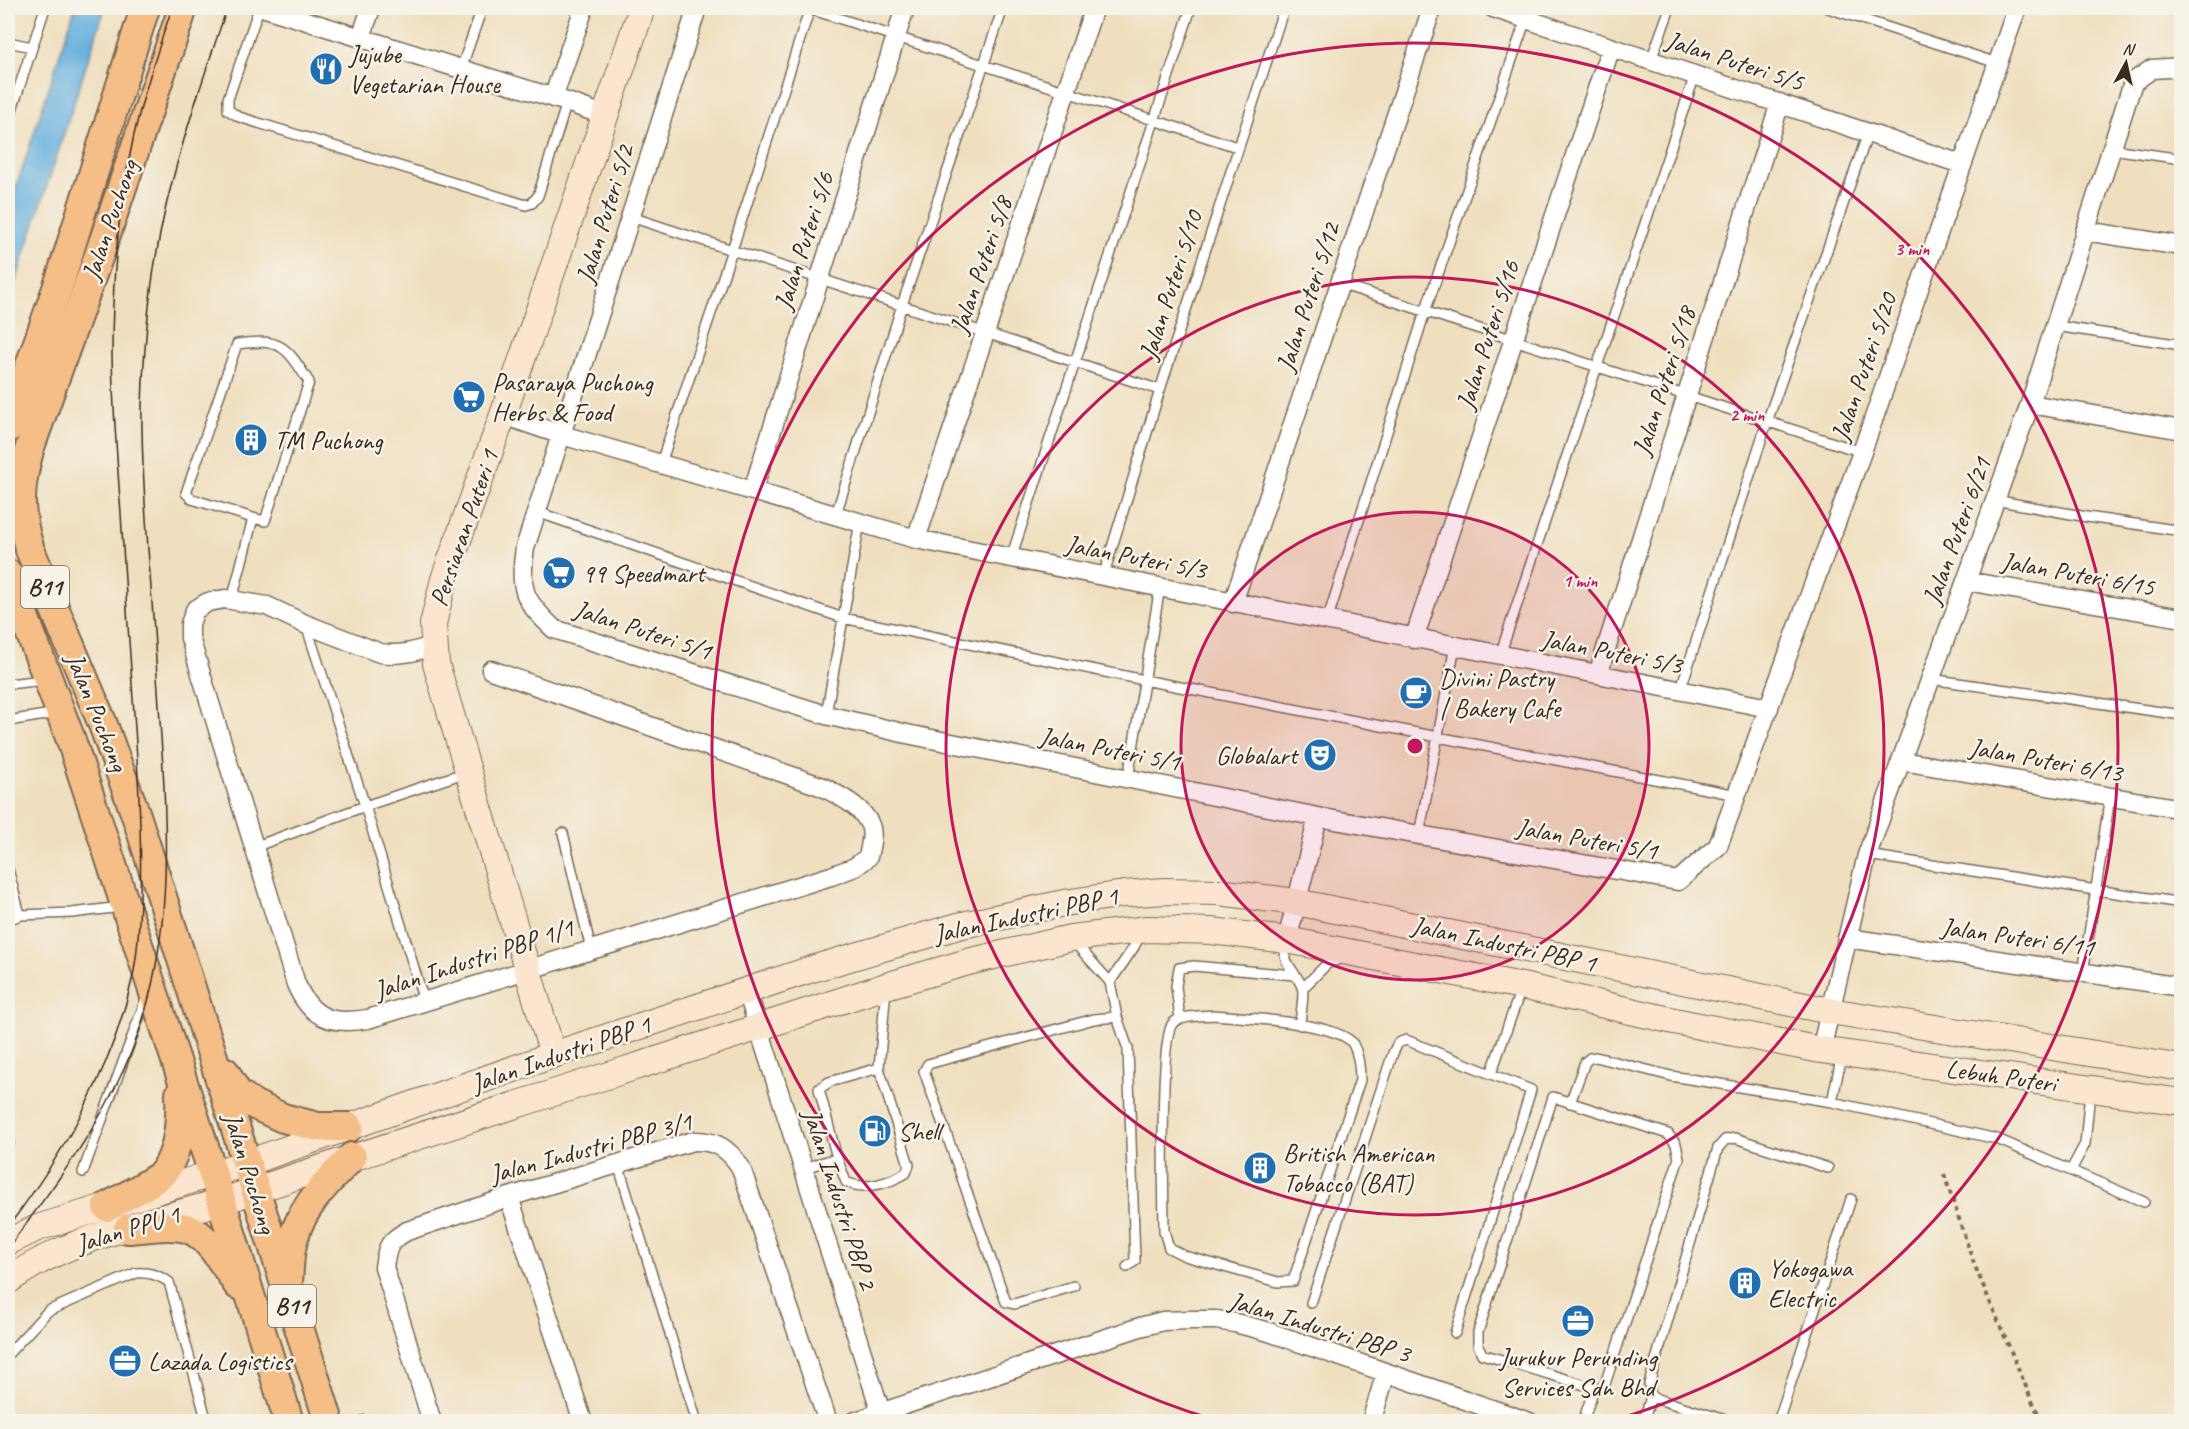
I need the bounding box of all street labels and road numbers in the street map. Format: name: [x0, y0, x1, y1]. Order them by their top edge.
street label: Jalan Puteri 5/5: [1660, 23, 1809, 99]
street label: Jalan Puteri 5/2: [568, 139, 642, 289]
street label: Jalan Puchong: [73, 154, 147, 286]
street label: Jalan Puteri 5/6: [766, 167, 842, 316]
street label: Jalan Puteri 5/8: [942, 190, 1021, 340]
street label: Jalan Puteri 5/10: [1131, 204, 1211, 365]
street label: Jalan Puteri 5/12: [1268, 216, 1348, 377]
street label: Jalan Puteri 5/16: [1448, 255, 1528, 415]
street label: Jalan Puteri 5/20: [1823, 287, 1905, 447]
street label: Jalan Puteri 5/18: [1624, 300, 1704, 461]
street label: Persiaran Puteri 1: [422, 444, 507, 611]
street label: Jalan Puteri 6/21: [1914, 452, 1999, 611]
street label: Jalan Puteri 5/3: [1061, 527, 1211, 587]
street label: Jalan Puteri 6/15: [1997, 544, 2158, 604]
road number: B11: [21, 566, 69, 608]
street label: Jalan Puteri 5/1: [568, 592, 717, 668]
street label: Jalan Puteri 5/3: [1537, 622, 1687, 682]
street label: Jalan Puchong: [58, 646, 136, 778]
street label: Jalan Puteri 5/1: [1035, 719, 1184, 779]
street label: Jalan Puteri 6/13: [1965, 730, 2127, 790]
street label: Jalan Puteri 5/1: [1512, 810, 1661, 868]
street label: Jalan Industri PBP 1: [929, 879, 1122, 951]
street label: Jalan Industri PBP 1: [1407, 908, 1600, 980]
street label: Jalan Puteri 6/11: [1937, 910, 2098, 964]
street label: Jalan Industri PBP 1/1: [368, 911, 579, 1007]
street label: Jalan Industri PBP 1: [465, 1007, 656, 1101]
street label: Lebuh Puteri: [1944, 1052, 2061, 1100]
street label: Jalan Industri PBP 2: [795, 1103, 885, 1295]
street label: Jalan Industri PBP 3/1: [484, 1105, 697, 1191]
street label: Jalan Puchong: [215, 1107, 285, 1239]
street label: Jalan PPU 1: [70, 1197, 185, 1261]
street label: Jalan Industri PBP 3: [1224, 1283, 1417, 1371]
road number: B11: [268, 1285, 316, 1327]

